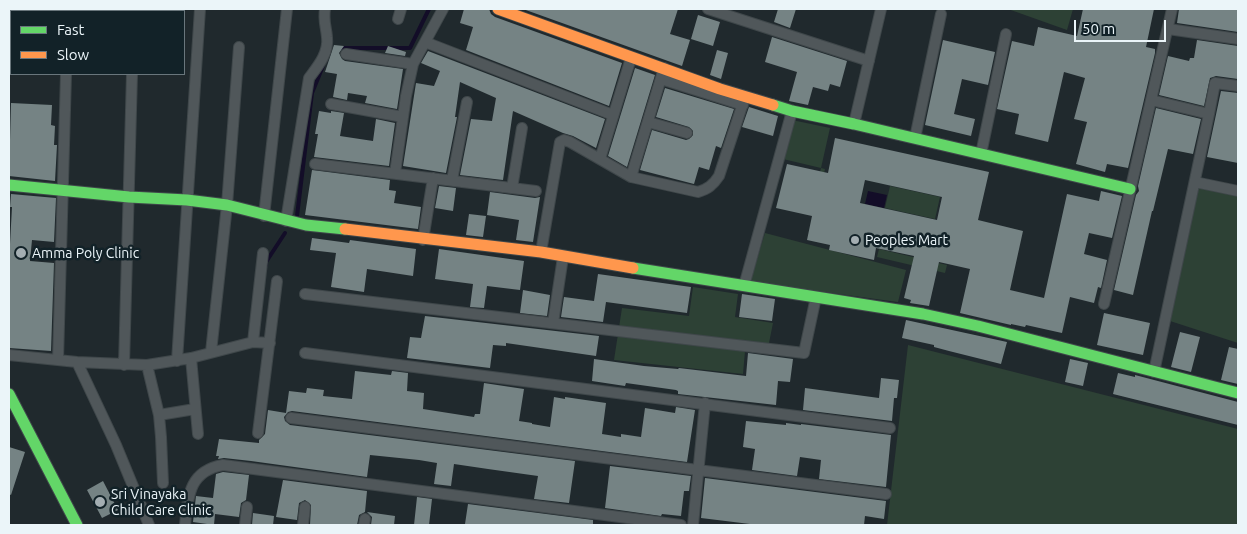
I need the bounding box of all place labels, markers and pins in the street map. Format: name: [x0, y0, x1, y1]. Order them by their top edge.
place label: Peoples Mart: [865, 232, 948, 248]
marker: Peoples Mart: [849, 234, 861, 246]
place label: Amma Poly Clinic: [32, 245, 139, 261]
marker: Amma Poly Clinic: [14, 246, 28, 260]
place label: Sri Vinayaka Child Care Clinic: [111, 486, 212, 518]
marker: Sri Vinayaka Child Care Clinic: [93, 495, 107, 509]

